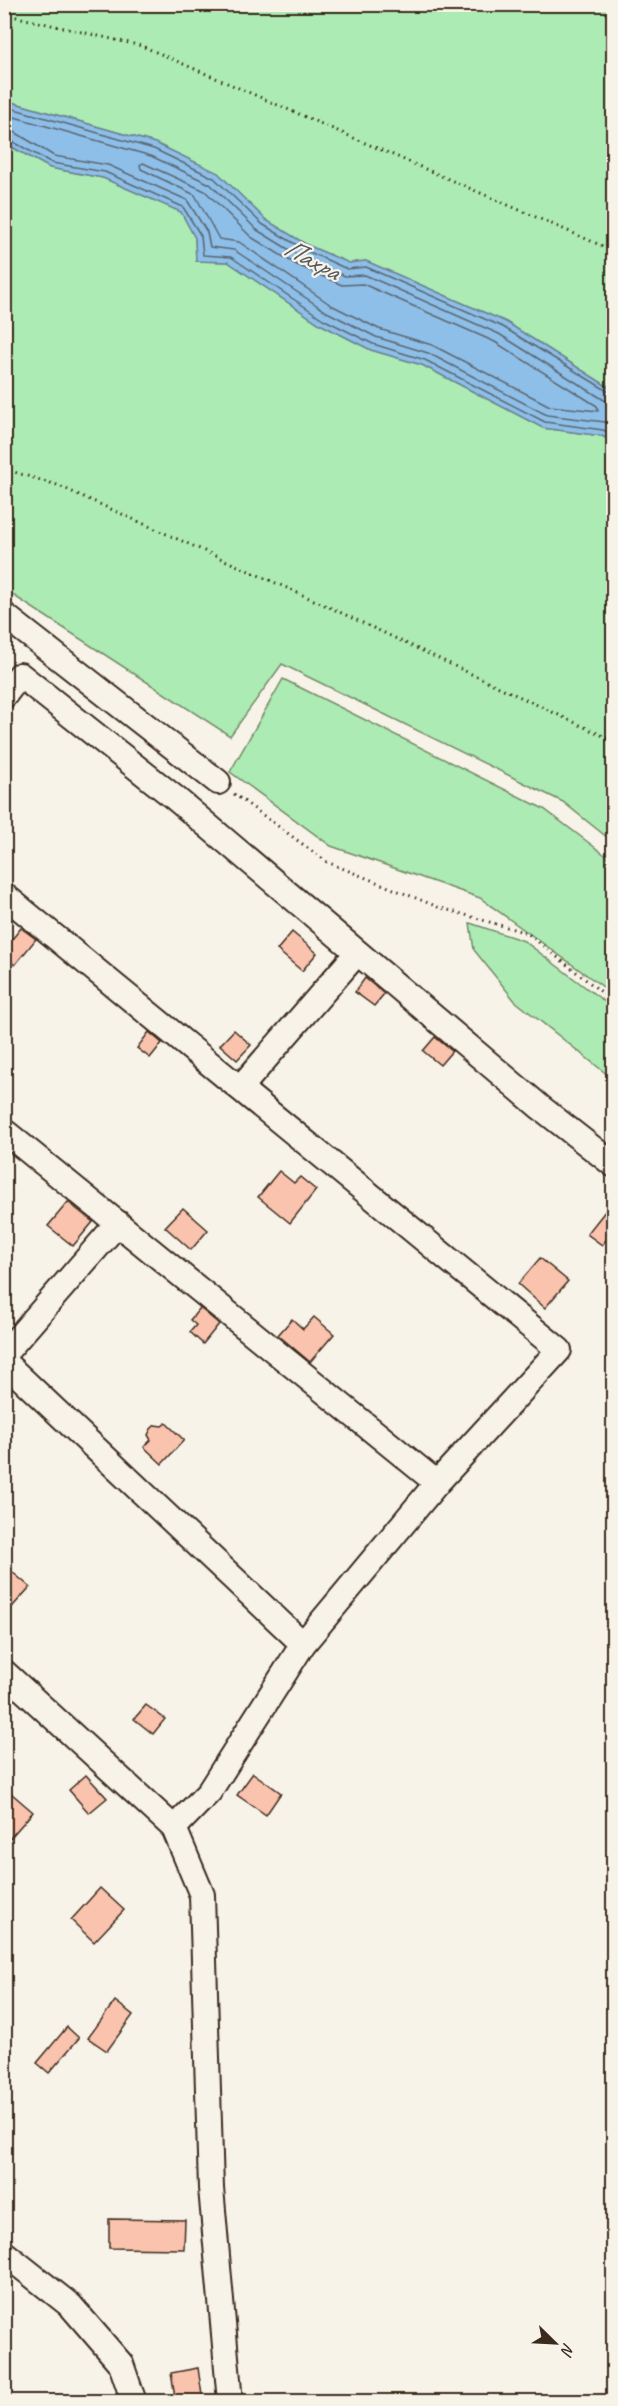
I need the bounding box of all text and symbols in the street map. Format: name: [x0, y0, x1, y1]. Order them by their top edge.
water label: Пахра: [278, 230, 348, 289]
north arrow: [525, 2313, 585, 2373]
text: N: [555, 2340, 579, 2360]

